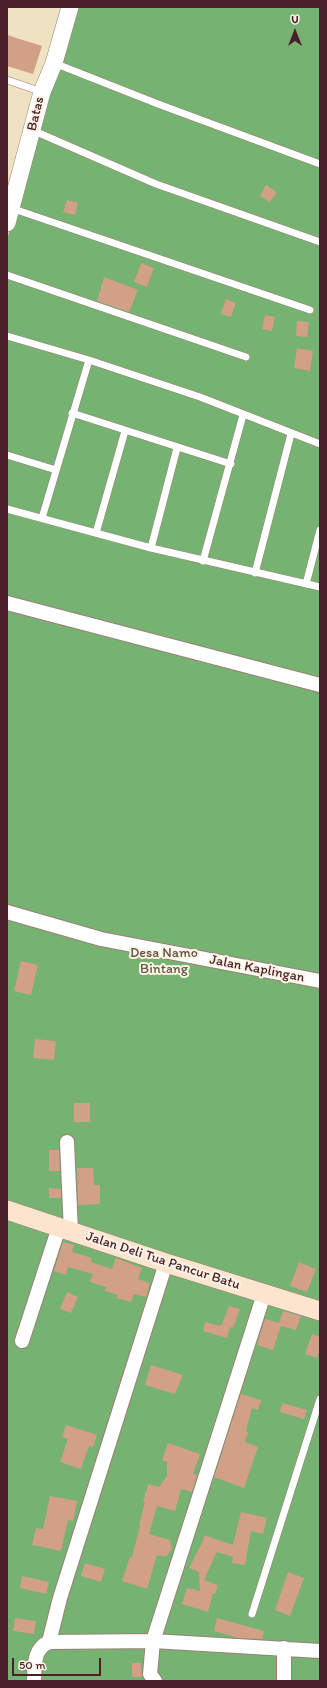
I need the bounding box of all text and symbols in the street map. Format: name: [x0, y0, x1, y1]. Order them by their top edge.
north arrow: [275, 12, 315, 52]
text: U: [291, 13, 299, 26]
street label: Batas: [24, 95, 48, 133]
park label: Desa Namo Bintang: [130, 945, 198, 978]
street label: Jalan Kaplingan: [208, 952, 306, 986]
street label: Jalan Deli Tua Pancur Batu: [84, 1228, 242, 1294]
scale bar: [14, 1650, 103, 1676]
text: 50 m: [19, 1658, 45, 1672]

